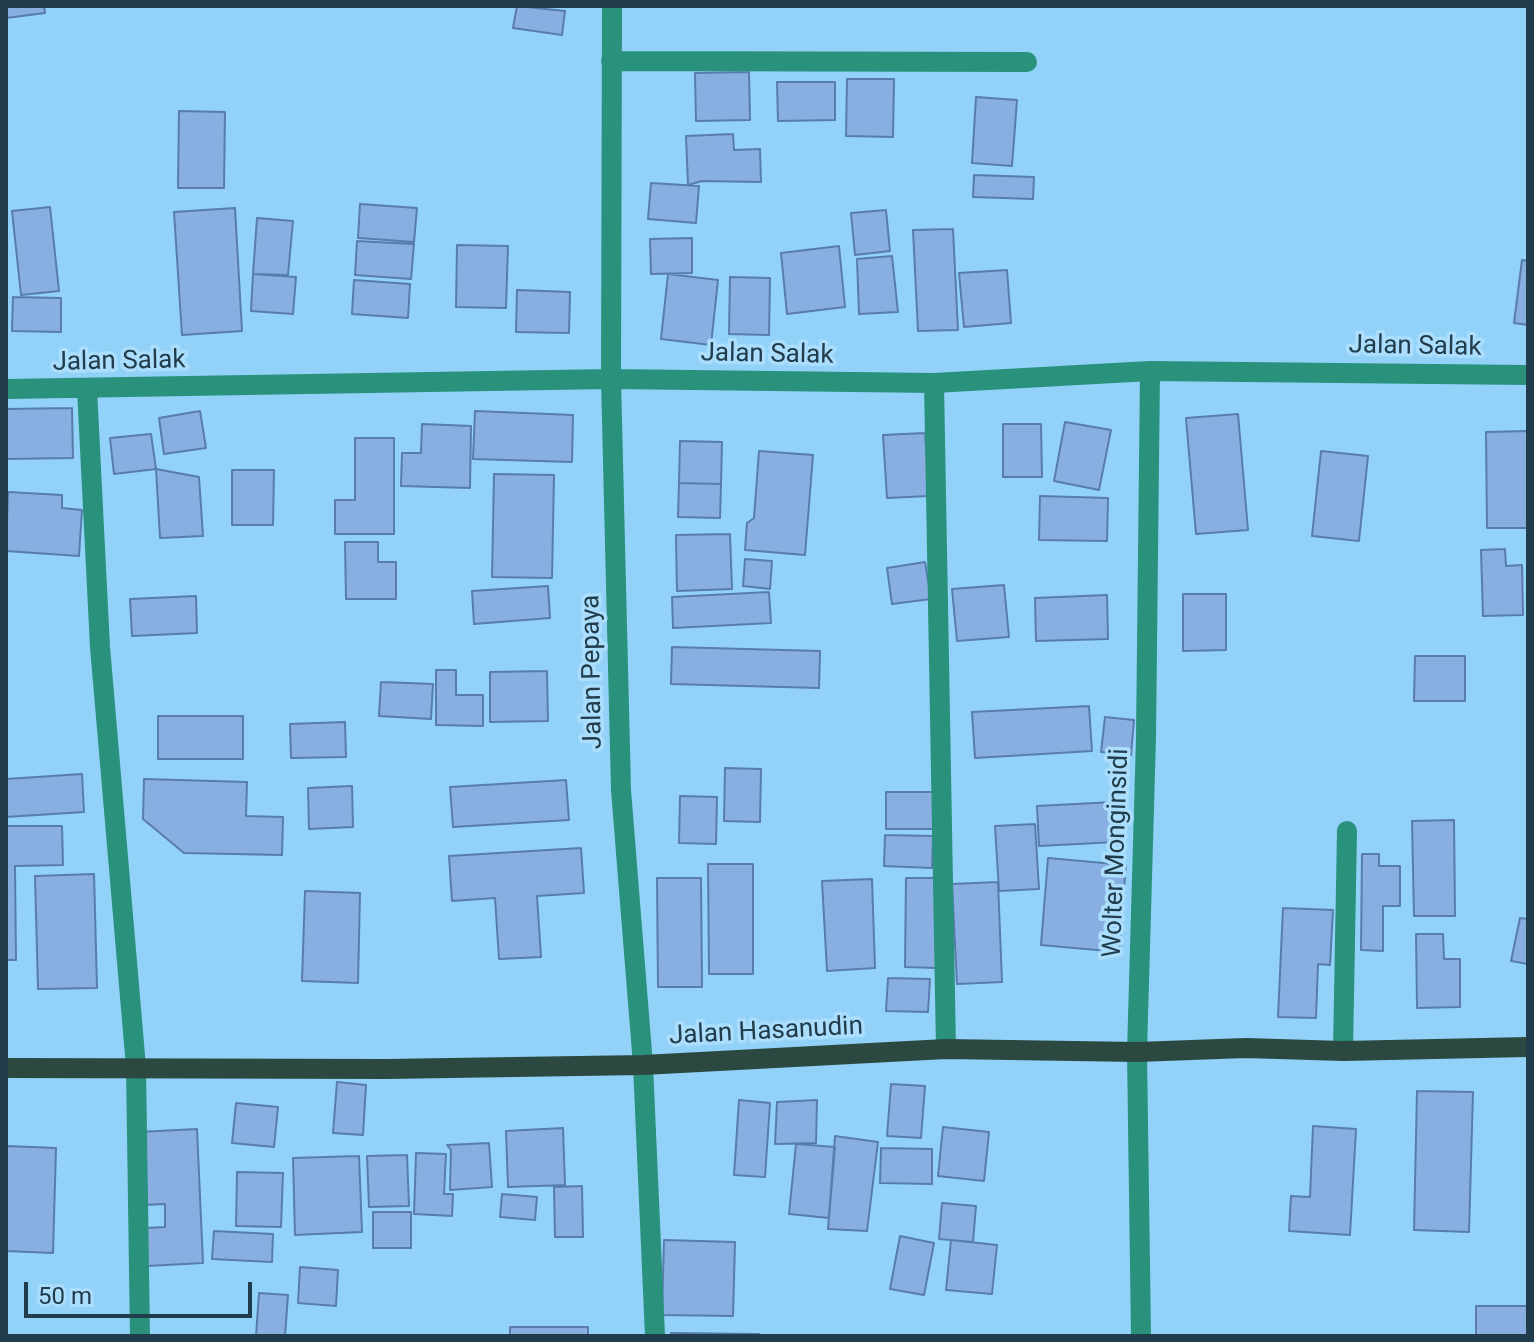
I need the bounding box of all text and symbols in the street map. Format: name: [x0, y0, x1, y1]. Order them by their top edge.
street label: Jalan Salak: [1348, 330, 1482, 364]
street label: Jalan Salak: [700, 338, 834, 372]
street label: Jalan Salak: [52, 345, 186, 379]
street label: Jalan Pepaya: [576, 594, 610, 750]
street label: Wolter Monginsidi: [1098, 748, 1136, 958]
street label: Jalan Hasanudin: [668, 1011, 864, 1053]
scale bar: [28, 1266, 256, 1316]
text: 50 m: [38, 1282, 92, 1310]

